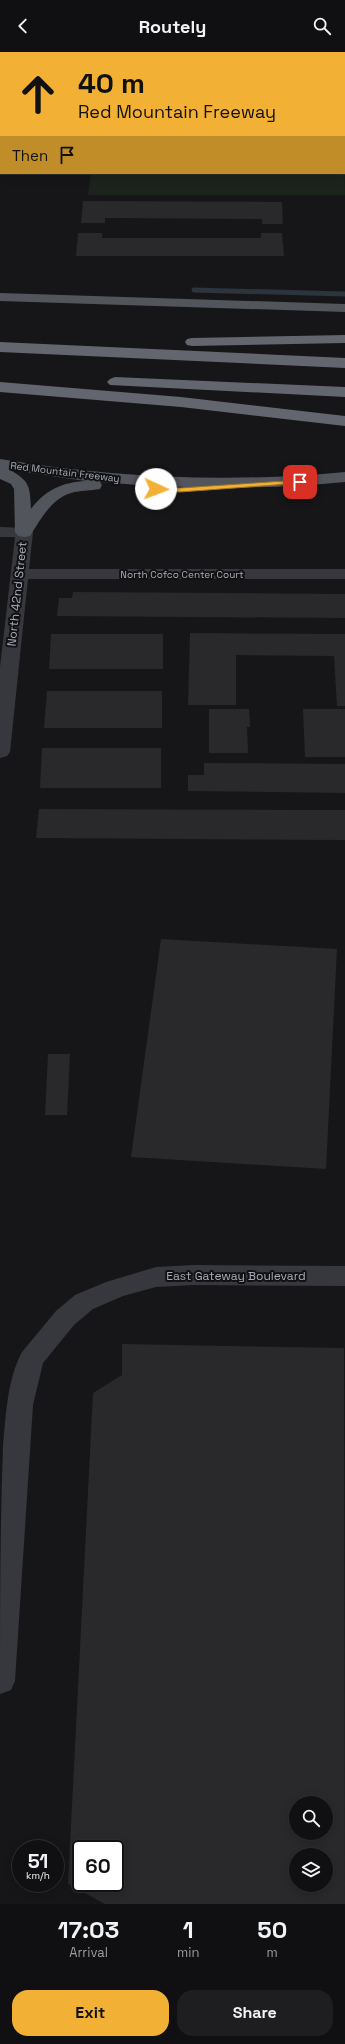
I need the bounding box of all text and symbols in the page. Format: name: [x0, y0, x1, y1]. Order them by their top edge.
icon: back: [12, 15, 34, 37]
text: Routely: [139, 15, 206, 38]
icon: search: [311, 15, 333, 37]
text: 40 m: [78, 65, 145, 101]
icon: ahead: [12, 68, 64, 120]
text: Red Mountain Freeway: [78, 100, 276, 123]
icon: arrive: [56, 144, 78, 166]
text: Then: [12, 146, 48, 165]
street label: Red Mountain Freeway: [10, 459, 120, 485]
pin: [283, 465, 317, 499]
position arrow: [135, 468, 177, 510]
icon: arrive: [289, 471, 311, 493]
street label: North 42nd Street: [4, 541, 30, 647]
street label: North Cofco Center Court: [120, 568, 244, 581]
street label: East Gateway Boulevard: [166, 1268, 306, 1284]
map controls: [289, 1796, 333, 1892]
button: search: [289, 1796, 333, 1840]
speed limit sign: 60: [72, 1840, 124, 1892]
text: 51: [28, 1848, 48, 1874]
button: layers: [289, 1848, 333, 1892]
text: km/h: [26, 1869, 50, 1882]
text: 17:03: [58, 1914, 119, 1945]
text: 1: [183, 1914, 194, 1945]
text: 50: [257, 1914, 287, 1945]
text: Arrival: [69, 1944, 108, 1961]
text: min: [177, 1944, 199, 1961]
text: m: [267, 1944, 278, 1961]
button: Exit: [12, 1990, 169, 2036]
button: Share: [177, 1990, 333, 2036]

